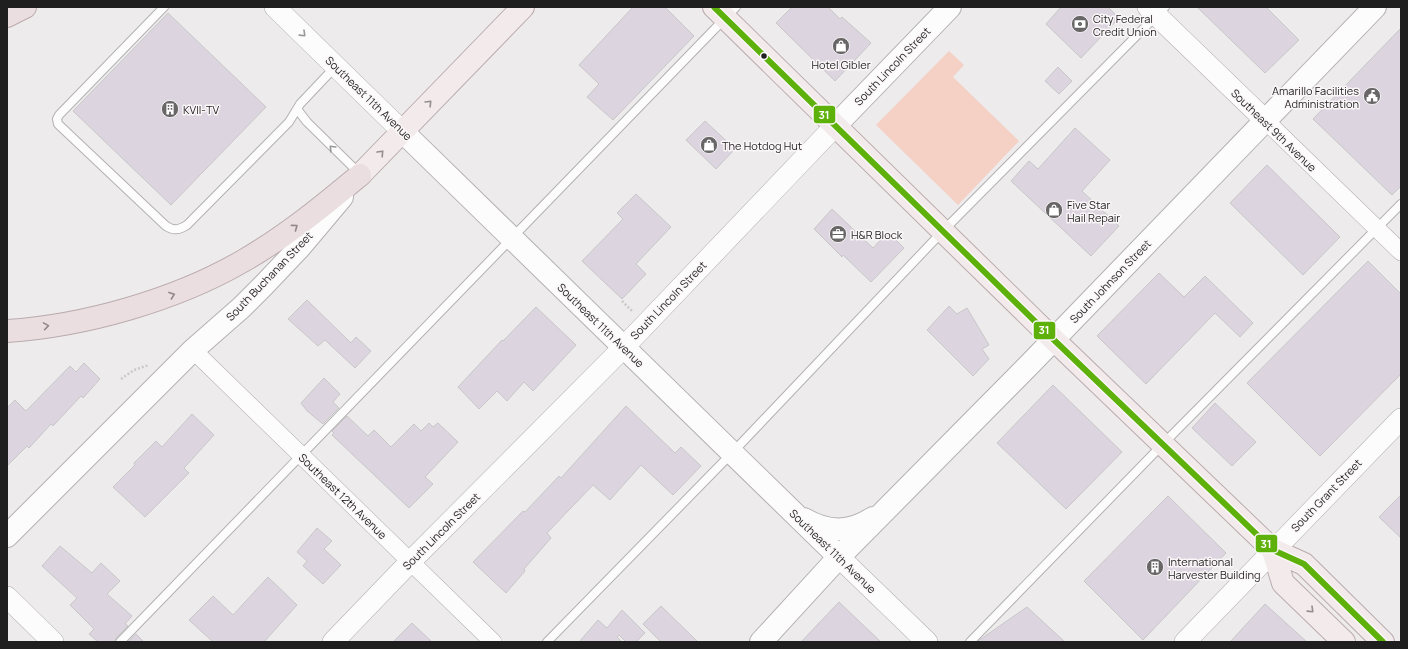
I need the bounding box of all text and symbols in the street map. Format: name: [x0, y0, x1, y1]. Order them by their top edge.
place label: City Federal Credit Union: [1093, 11, 1157, 39]
bank icon: City Federal Credit Union: [1070, 14, 1090, 34]
street label: South Lincoln Street: [851, 23, 933, 109]
one-way arrow: [298, 29, 306, 37]
shop icon: Hotel Gibler: [831, 36, 851, 56]
unlabelled marker: [759, 51, 769, 61]
street label: Southeast 11th Avenue: [322, 53, 416, 144]
place label: Hotel Gibler: [811, 57, 871, 72]
place label: Amarillo Facilities Administration: [1272, 83, 1359, 111]
street label: Southeast 9th Avenue: [1228, 85, 1320, 175]
public building icon: Amarillo Facilities Administration: [1362, 86, 1382, 106]
building icon: KVII-TV: [160, 99, 180, 119]
one-way arrow: [425, 100, 432, 108]
place label: KVII-TV: [183, 102, 219, 117]
line badge: 31: [813, 105, 836, 124]
text: 31: [818, 107, 830, 122]
shop icon: The Hotdog Hut: [699, 135, 719, 155]
place label: The Hotdog Hut: [722, 138, 802, 153]
one-way arrow: [329, 145, 337, 153]
one-way arrow: [376, 150, 384, 158]
place label: Five Star Hail Repair: [1067, 197, 1120, 225]
shop icon: Five Star Hail Repair: [1044, 200, 1064, 220]
one-way arrow: [291, 224, 298, 231]
office icon: H&R Block: [828, 224, 848, 244]
place label: H&R Block: [851, 227, 903, 242]
street label: South Buchanan Street: [222, 228, 316, 324]
street label: South Johnson Street: [1066, 236, 1154, 326]
street label: South Lincoln Street: [627, 257, 709, 343]
street label: Southeast 11th Avenue: [554, 280, 648, 371]
one-way arrow: [168, 291, 175, 299]
line badge: 31: [1033, 321, 1056, 340]
one-way arrow: [43, 322, 49, 331]
text: 31: [1038, 322, 1050, 337]
street label: Southeast 12th Avenue: [296, 450, 391, 542]
street label: South Grant Street: [1287, 455, 1365, 535]
street label: South Lincoln Street: [399, 489, 483, 573]
street label: Southeast 11th Avenue: [786, 506, 880, 597]
line badge: 31: [1255, 534, 1278, 553]
text: 31: [1260, 536, 1272, 551]
place label: International Harvester Building: [1168, 554, 1261, 582]
building icon: International Harvester Building: [1145, 557, 1165, 577]
one-way arrow: [1306, 605, 1314, 613]

